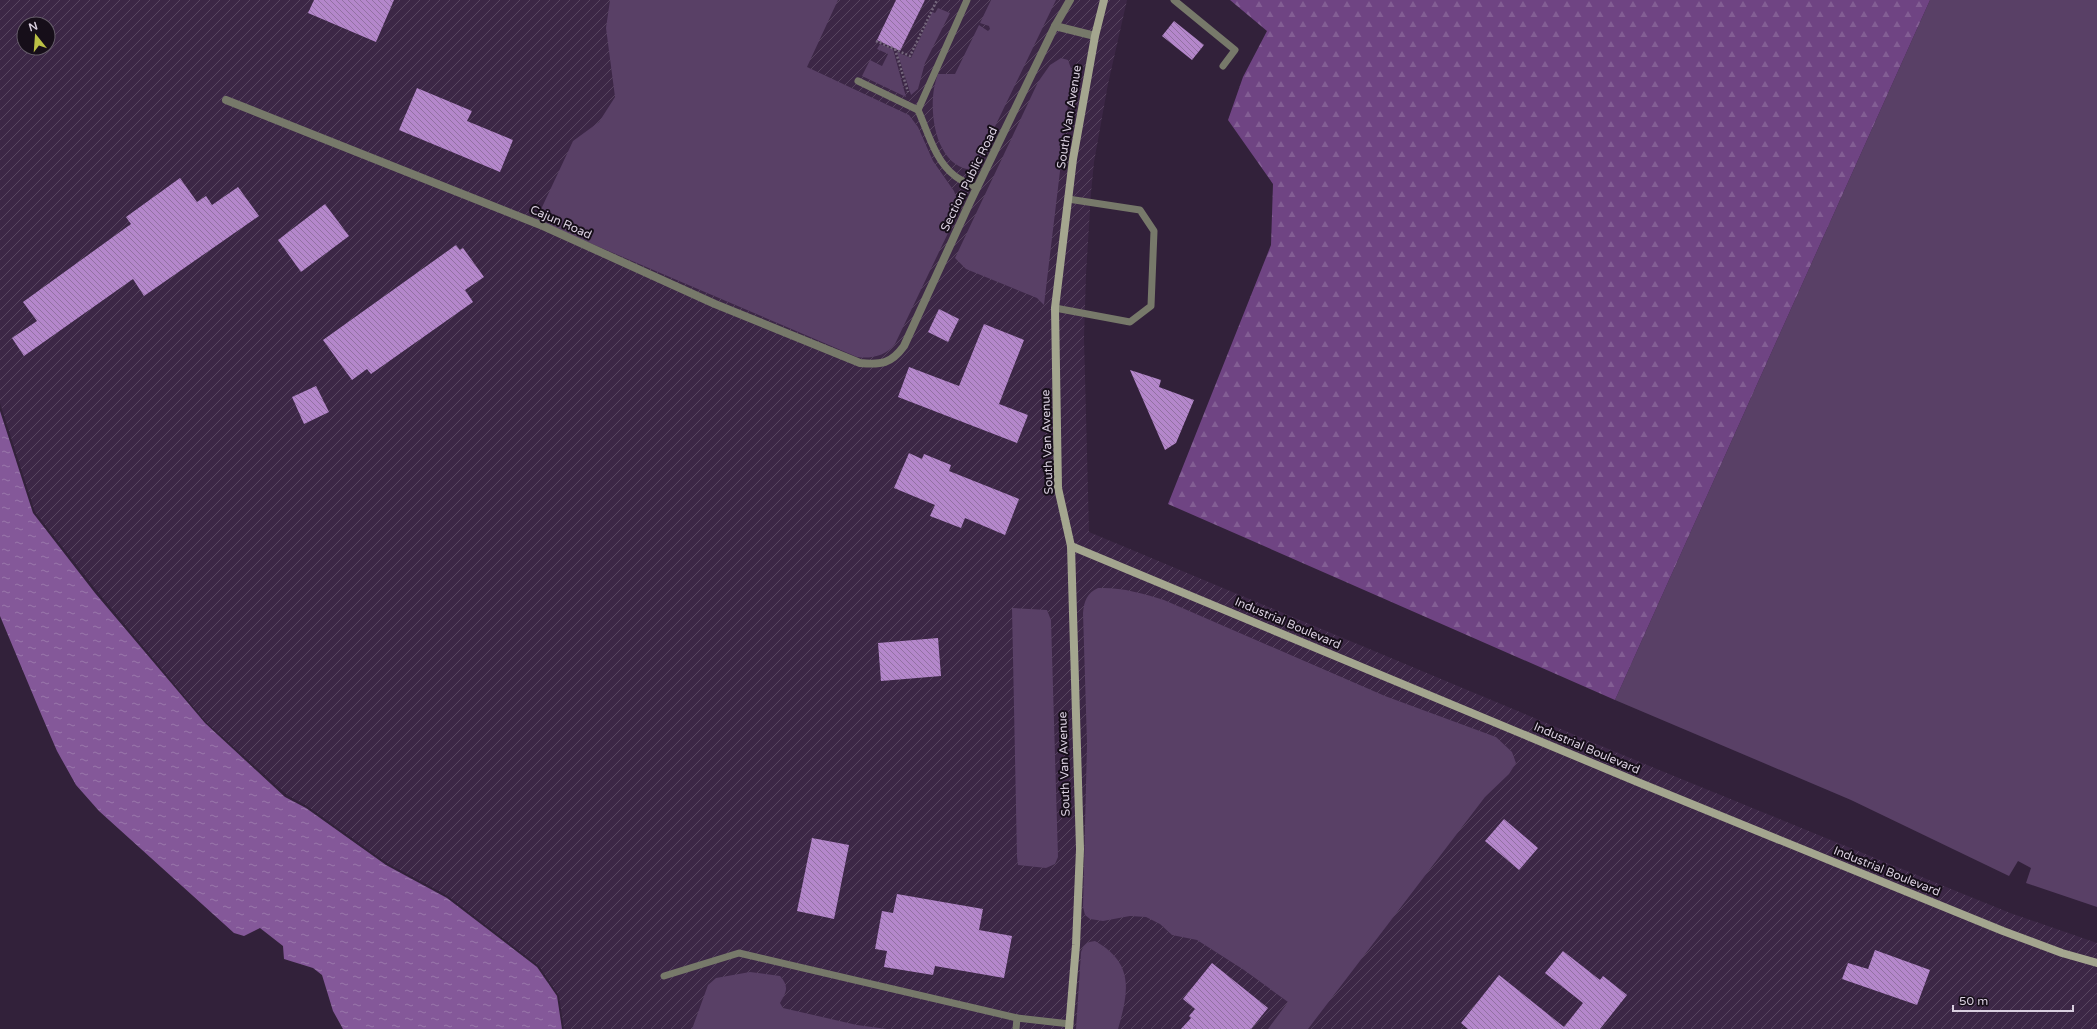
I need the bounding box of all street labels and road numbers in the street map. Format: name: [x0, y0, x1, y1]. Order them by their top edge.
street label: South Van Avenue: [1054, 64, 1084, 170]
street label: Section Public Road: [938, 125, 1000, 233]
street label: Cajun Road: [528, 202, 594, 242]
street label: South Van Avenue: [1038, 389, 1056, 495]
street label: Industrial Boulevard: [1233, 594, 1343, 652]
street label: South Van Avenue: [1055, 711, 1073, 817]
street label: Industrial Boulevard: [1532, 719, 1642, 777]
street label: Industrial Boulevard: [1832, 843, 1942, 899]

